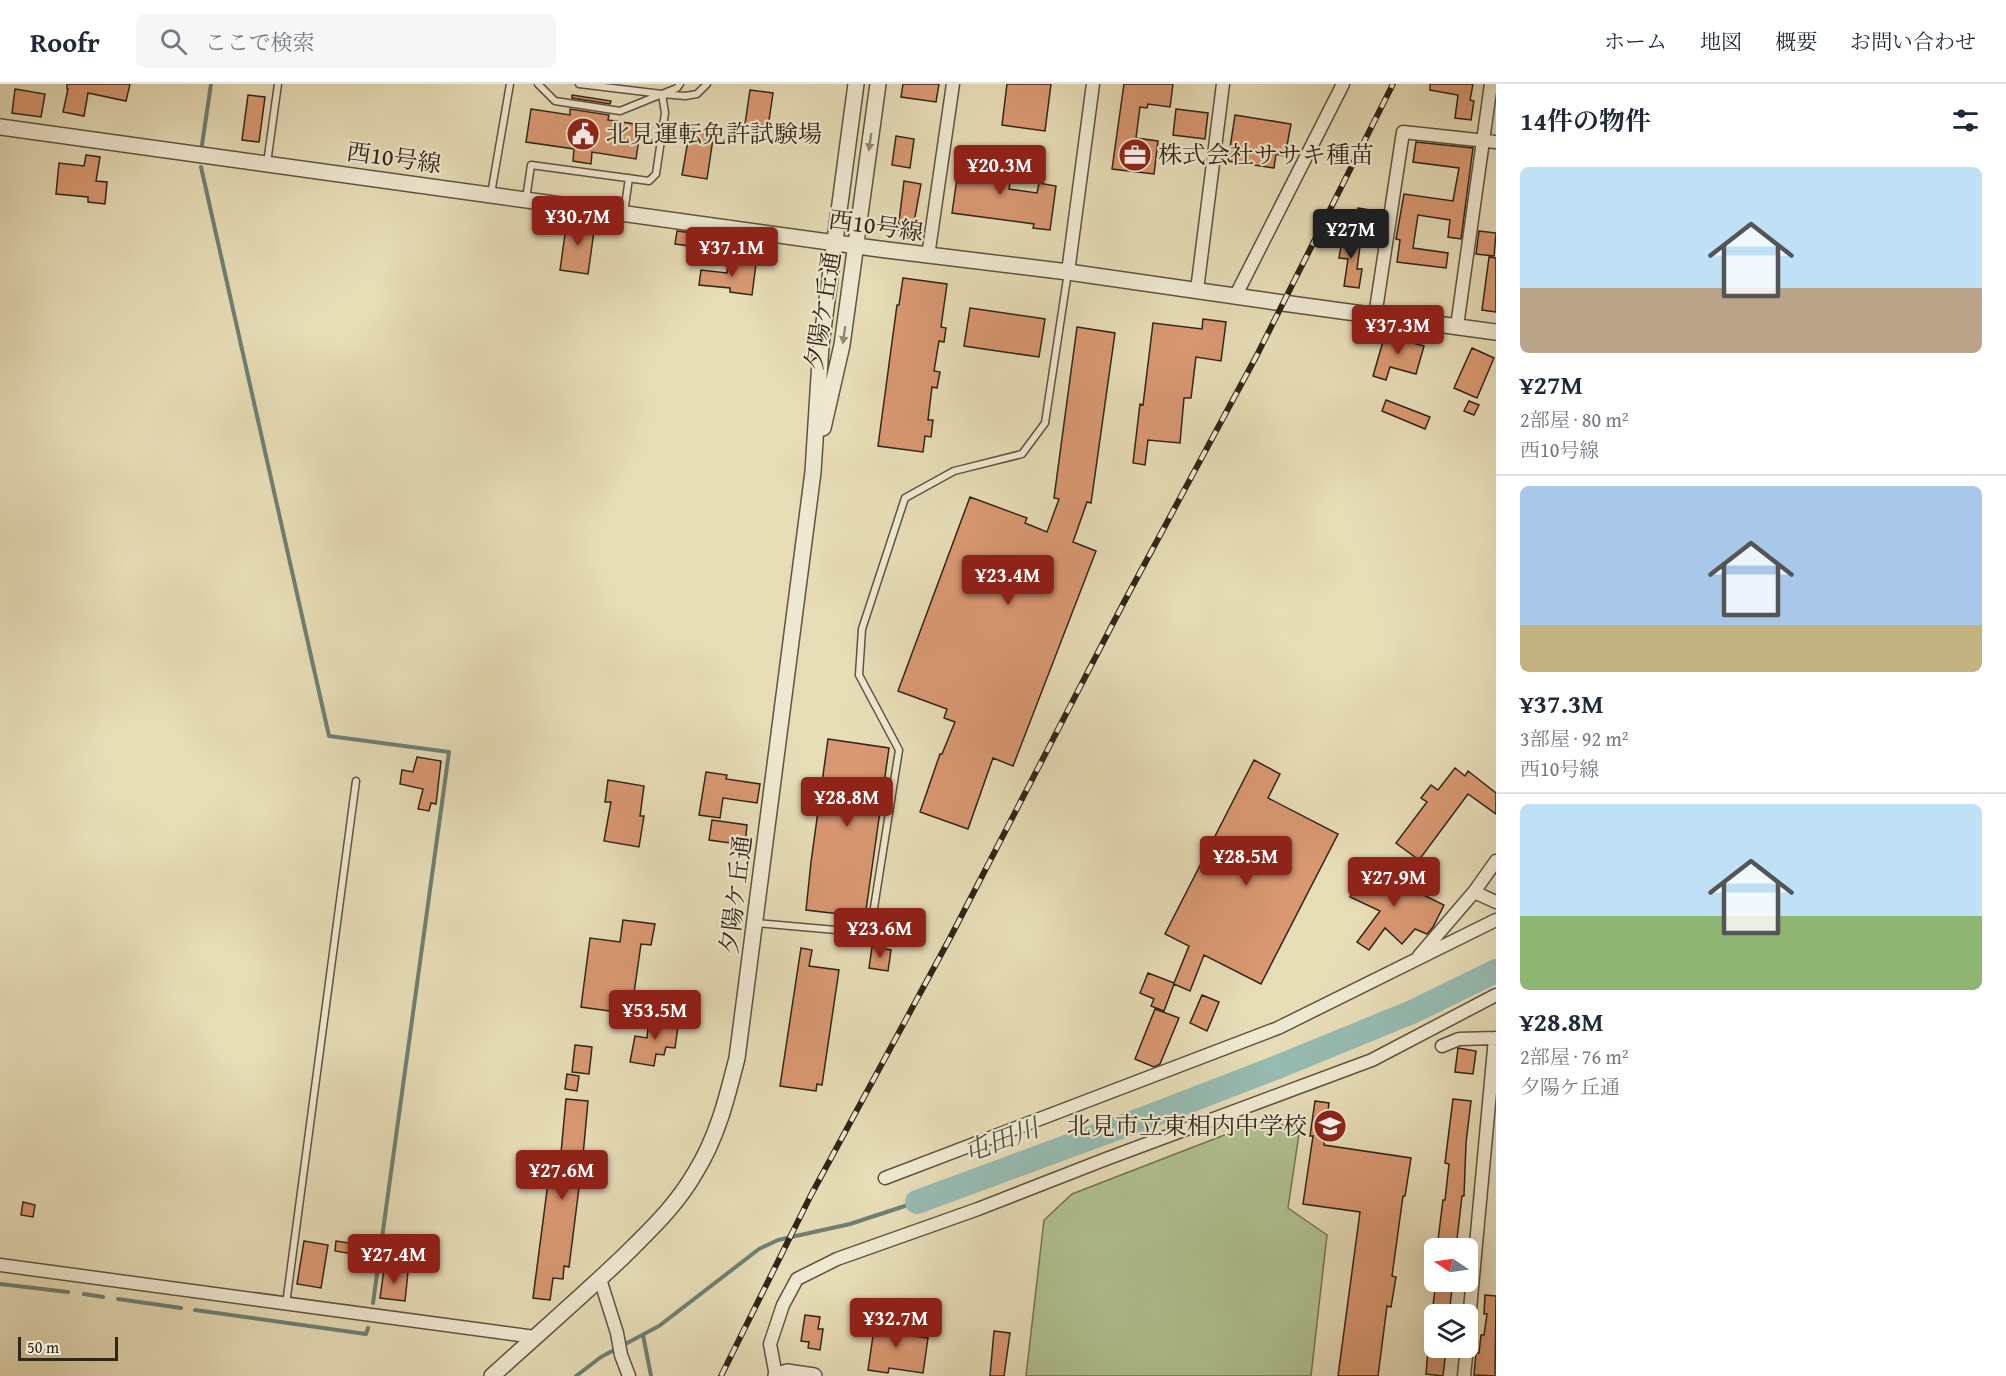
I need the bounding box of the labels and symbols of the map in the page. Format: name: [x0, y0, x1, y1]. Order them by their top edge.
public building icon: 北見運転免許試験場: [565, 116, 601, 152]
place label: 北見運転免許試験場: [606, 116, 822, 151]
one-way arrow: [866, 133, 875, 152]
street label: 西10号線: [345, 134, 444, 181]
office icon: 株式会社ササキ種苗: [1117, 137, 1153, 173]
place label: 株式会社ササキ種苗: [1158, 137, 1374, 172]
pin: ¥20.3M: [951, 145, 1049, 196]
pin: ¥30.7M: [529, 196, 627, 247]
street label: 西10号線: [827, 202, 926, 249]
pin: ¥27M: [1315, 209, 1387, 260]
pin: ¥37.1M: [683, 227, 781, 278]
street label: 夕陽ケ丘通: [796, 249, 849, 373]
pin: ¥37.3M: [1349, 305, 1447, 356]
one-way arrow: [839, 326, 848, 345]
pin: ¥23.4M: [959, 555, 1057, 606]
pin: ¥28.8M: [798, 777, 896, 828]
street label: 夕陽ケ丘通: [711, 833, 760, 957]
pin: ¥28.5M: [1197, 836, 1295, 887]
pin: ¥27.9M: [1345, 857, 1443, 908]
pin: ¥23.6M: [831, 908, 929, 959]
pin: ¥53.5M: [606, 990, 704, 1041]
water label: 屯田川: [958, 1107, 1047, 1171]
place label: 北見市立東相内中学校: [1067, 1108, 1307, 1143]
school or university icon: 北見市立東相内中学校: [1312, 1108, 1348, 1144]
pin: ¥27.6M: [513, 1150, 611, 1201]
pin: ¥27.4M: [345, 1234, 443, 1285]
north arrow: [1424, 1238, 1478, 1292]
pin: ¥32.7M: [847, 1298, 945, 1349]
scale bar: [18, 1334, 118, 1362]

